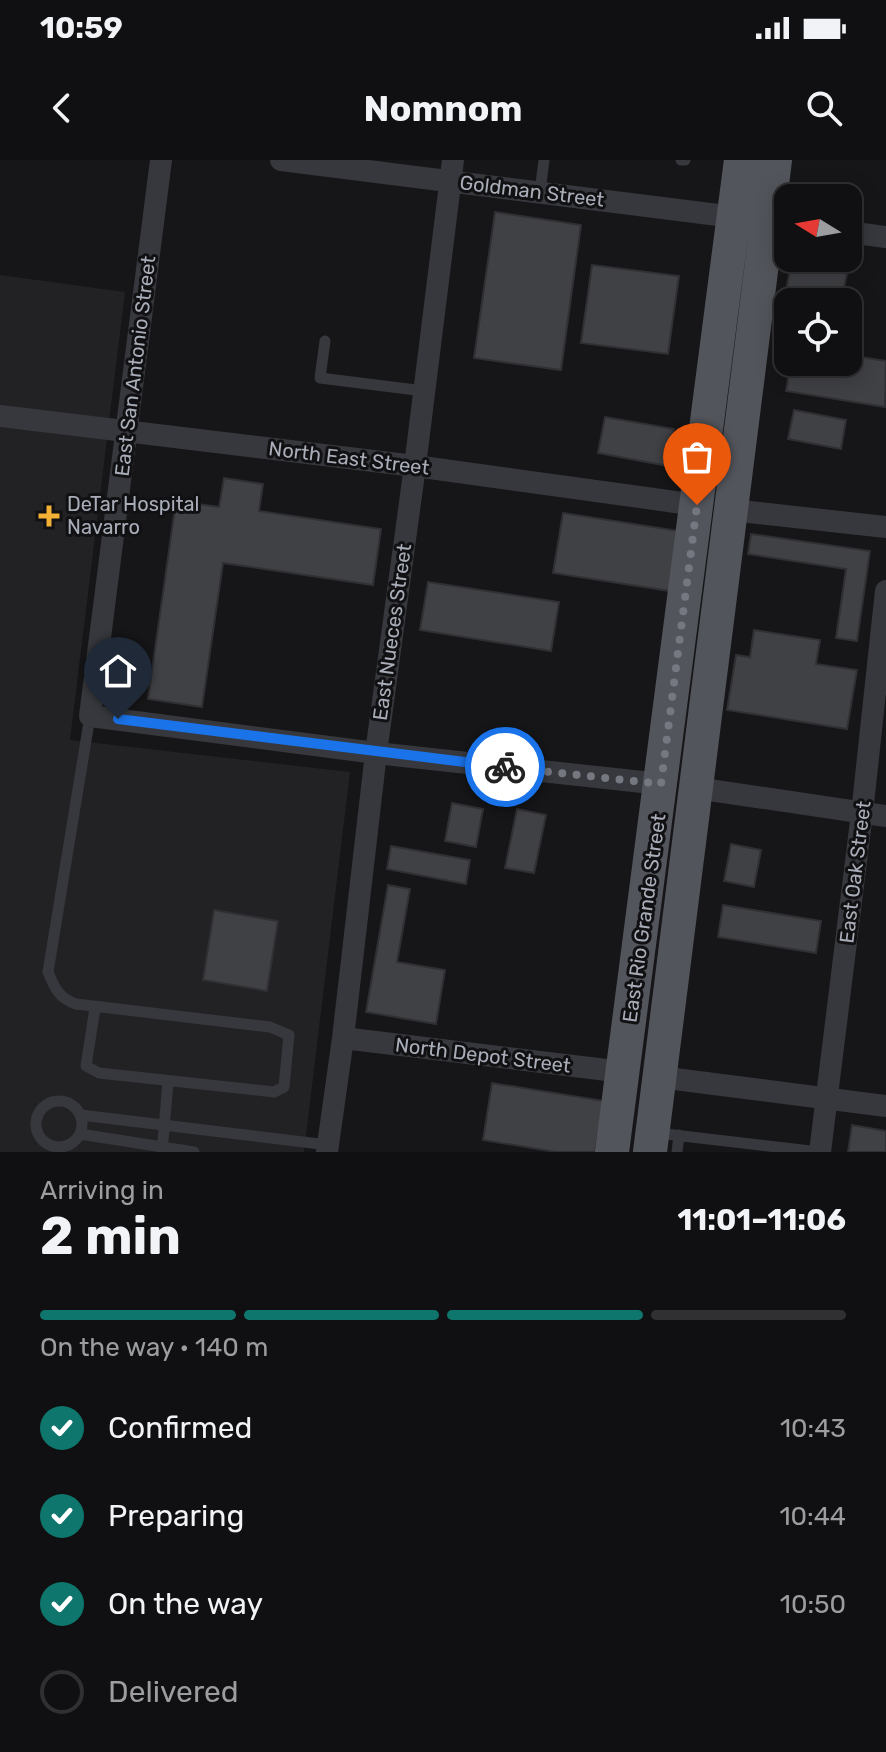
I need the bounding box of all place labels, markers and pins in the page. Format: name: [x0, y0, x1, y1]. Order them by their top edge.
pin: [663, 423, 731, 505]
place label: DeTar Hospital Navarro: [67, 492, 199, 539]
marker: DeTar Hospital Navarro: [38, 505, 60, 527]
pin: [84, 637, 152, 719]

